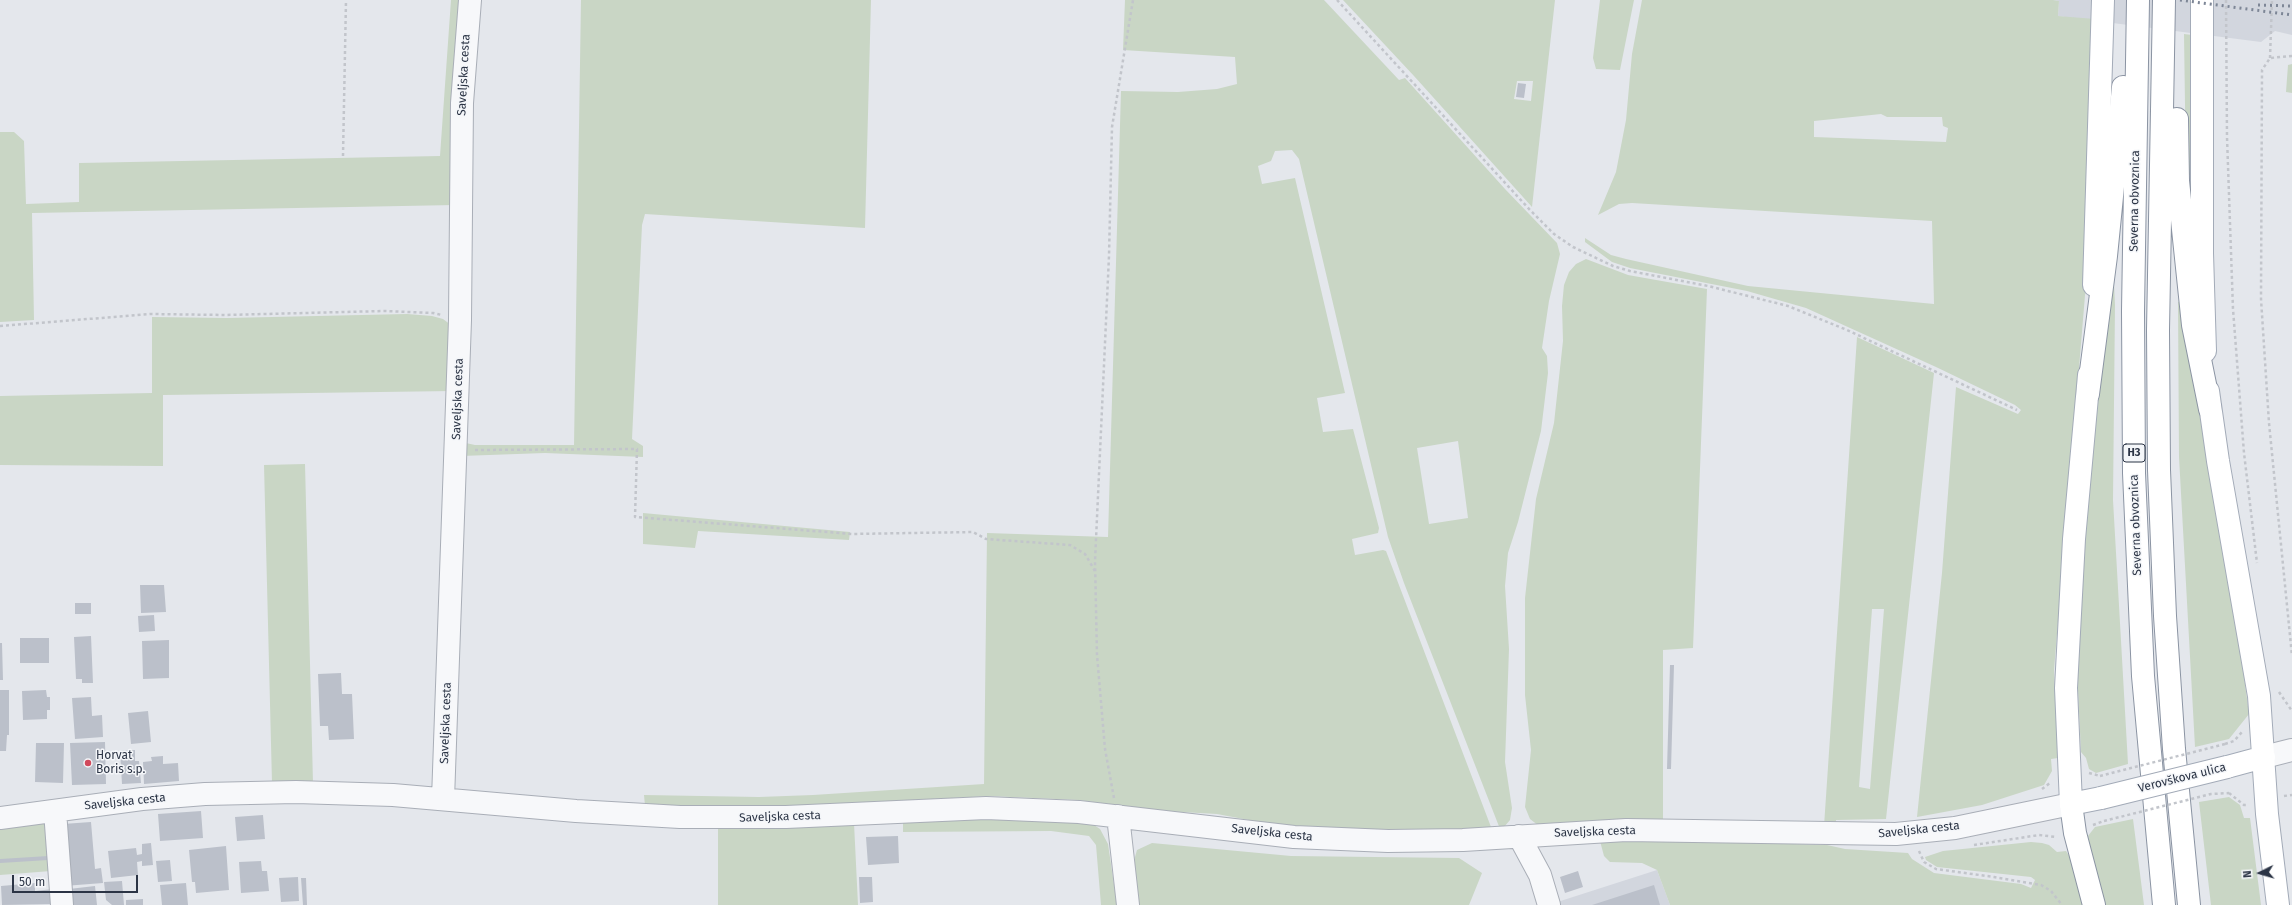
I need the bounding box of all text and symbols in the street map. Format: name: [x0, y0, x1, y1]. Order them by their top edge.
street label: Saveljska cesta: [455, 34, 473, 116]
street label: Severna obvoznica: [2127, 150, 2143, 252]
street label: Saveljska cesta: [449, 358, 467, 440]
road number: H3: [2123, 444, 2145, 462]
street label: Severna obvoznica: [2127, 474, 2145, 576]
street label: Saveljska cesta: [437, 682, 455, 764]
place label: Horvat Boris s.p.: [96, 749, 145, 777]
marker: Horvat Boris s.p.: [83, 758, 93, 768]
street label: Verovškova ulica: [2137, 760, 2227, 796]
street label: Saveljska cesta: [84, 791, 166, 813]
street label: Saveljska cesta: [739, 808, 821, 826]
street label: Saveljska cesta: [1878, 819, 1960, 841]
street label: Saveljska cesta: [1231, 822, 1313, 844]
street label: Saveljska cesta: [1554, 823, 1636, 841]
north arrow: [2240, 853, 2280, 893]
scale bar: [14, 867, 140, 893]
text: N: [2241, 870, 2254, 878]
text: 50 m: [19, 875, 45, 889]

